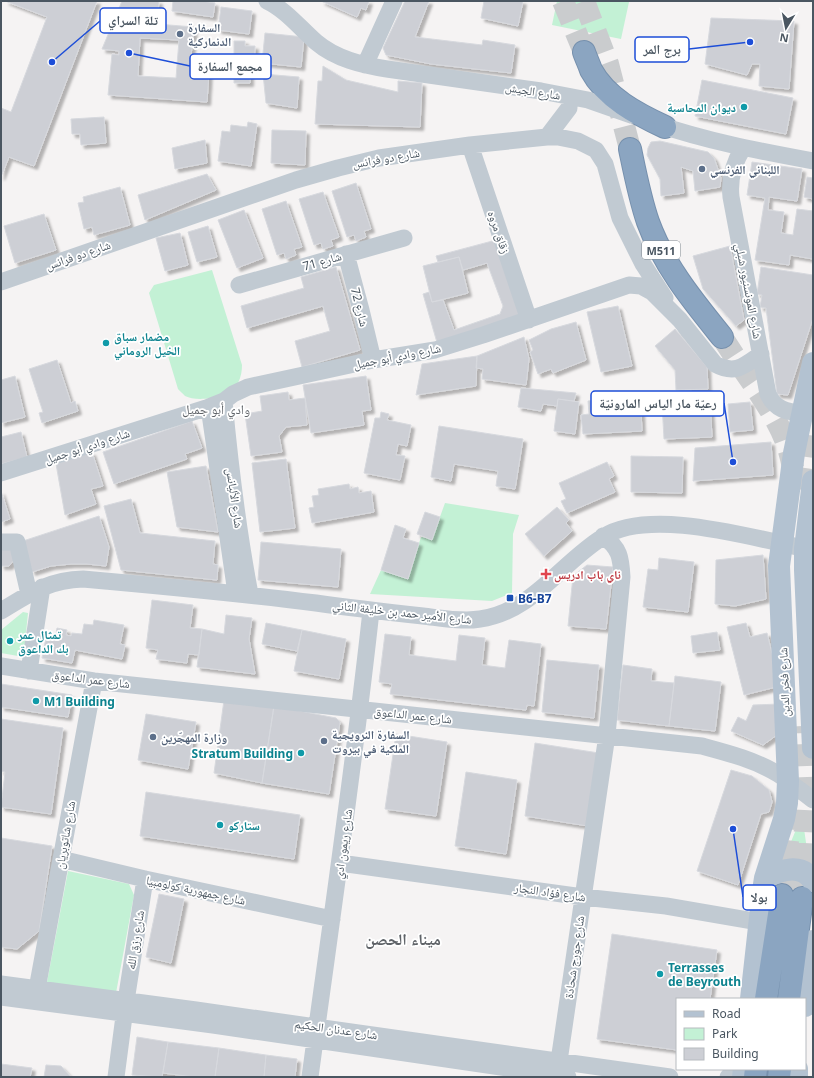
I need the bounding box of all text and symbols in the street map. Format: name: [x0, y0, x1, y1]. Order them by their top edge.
callout: تلة السراي: [100, 8, 166, 33]
north arrow: [766, 8, 806, 48]
text: تلة السراي: [108, 11, 158, 31]
place label: السفارة الدنماركية: [188, 19, 231, 50]
marker: السفارة الدنماركية: [175, 29, 185, 39]
text: N: [778, 30, 790, 47]
callout: برج المر: [635, 37, 689, 62]
text: برج المر: [642, 40, 681, 58]
callout: مجمع السفارة: [190, 54, 271, 79]
text: مجمع السفارة: [198, 57, 262, 76]
street label: شارع الجيش: [504, 78, 562, 104]
place label: ديوان المحاسبة: [667, 99, 736, 116]
marker: ديوان المحاسبة: [739, 102, 749, 112]
street label: شارع دو فرانس: [351, 144, 421, 172]
place label: اللبناني الفرنسي: [710, 161, 780, 179]
marker: اللبناني الفرنسي: [697, 164, 707, 174]
street label: زقاق مروه: [484, 208, 514, 256]
street label: شارع دو فرانس: [43, 236, 113, 274]
road number: M511: [642, 241, 680, 259]
street label: شارع المونسنيور شبلي: [729, 242, 767, 341]
street label: شارع 71: [301, 247, 344, 275]
street label: شارع 72: [347, 286, 373, 328]
place label: مضمار سباق الخيل الروماني: [114, 328, 180, 360]
marker: مضمار سباق الخيل الروماني: [101, 338, 111, 348]
street label: شارع وادي أبو جميل: [352, 339, 443, 375]
callout: رعيّة مار الياس المارونيّة: [591, 391, 724, 416]
text: رعيّة مار الياس المارونيّة: [599, 394, 717, 412]
district label: وادي أبو جميل: [182, 400, 250, 420]
street label: شارع وادي أبو جميل: [42, 424, 133, 470]
street label: شارع الأليانس: [222, 467, 248, 529]
place label: ناي باب ادريس: [554, 566, 621, 584]
marker: ناي باب ادريس: [541, 569, 551, 579]
place label: B6-B7: [518, 590, 552, 607]
marker: B6-B7: [505, 593, 515, 603]
street label: شارع الأمير حمد بن خليفة الثاني: [331, 596, 473, 630]
place label: تمثال عمر بك الداعوق: [17, 626, 68, 657]
marker: تمثال عمر بك الداعوق: [5, 636, 15, 646]
street label: شارع فخر الدين: [774, 647, 794, 717]
street label: شارع عمر الداعوق: [51, 666, 131, 692]
place label: M1 Building: [44, 693, 115, 710]
marker: M1 Building: [31, 696, 41, 706]
street label: شارع عمر الداعوق: [373, 702, 453, 728]
place label: السفارة النرويجية الملكية في بيروت: [332, 726, 410, 758]
place label: وزارة المهجّرين: [161, 729, 227, 746]
marker: وزارة المهجّرين: [148, 732, 158, 742]
marker: السفارة النرويجية الملكية في بيروت: [319, 736, 329, 746]
place label: Stratum Building: [192, 745, 293, 762]
marker: Stratum Building: [296, 748, 306, 758]
street label: شارع شاتوبريان: [51, 799, 79, 870]
street label: شارع ريمون ادي: [330, 808, 358, 880]
place label: ستاركو: [228, 817, 260, 834]
marker: ستاركو: [215, 820, 225, 830]
street label: شارع جمهورية كولومبيا: [145, 871, 247, 909]
street label: شارع فؤاد النجار: [512, 878, 587, 905]
callout: بولا: [743, 885, 776, 910]
text: بولا: [750, 888, 768, 906]
street label: شارع رزق الله: [122, 909, 148, 971]
street label: شارع جورج شحادة: [560, 914, 588, 999]
district label: ميناء الحصن: [365, 928, 441, 950]
place label: Terrasses de Beyrouth: [668, 959, 741, 990]
marker: Terrasses de Beyrouth: [655, 969, 665, 979]
legend: [676, 998, 806, 1070]
text: Road: [712, 1005, 741, 1022]
street label: شارع عدنان الحكيم: [293, 1015, 379, 1043]
text: Park: [712, 1025, 738, 1042]
text: Building: [712, 1045, 759, 1062]

